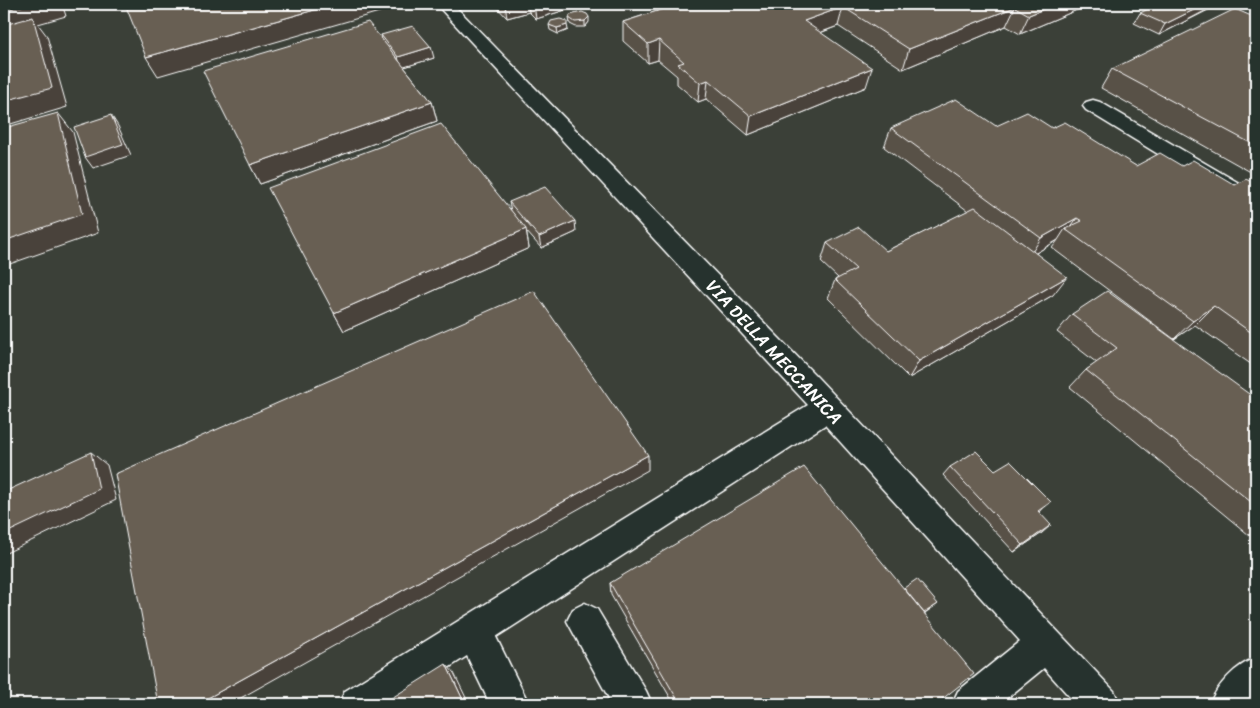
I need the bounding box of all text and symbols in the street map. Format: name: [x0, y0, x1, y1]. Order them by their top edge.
street label: VIA DELLA MECCANICA: [698, 272, 850, 432]

